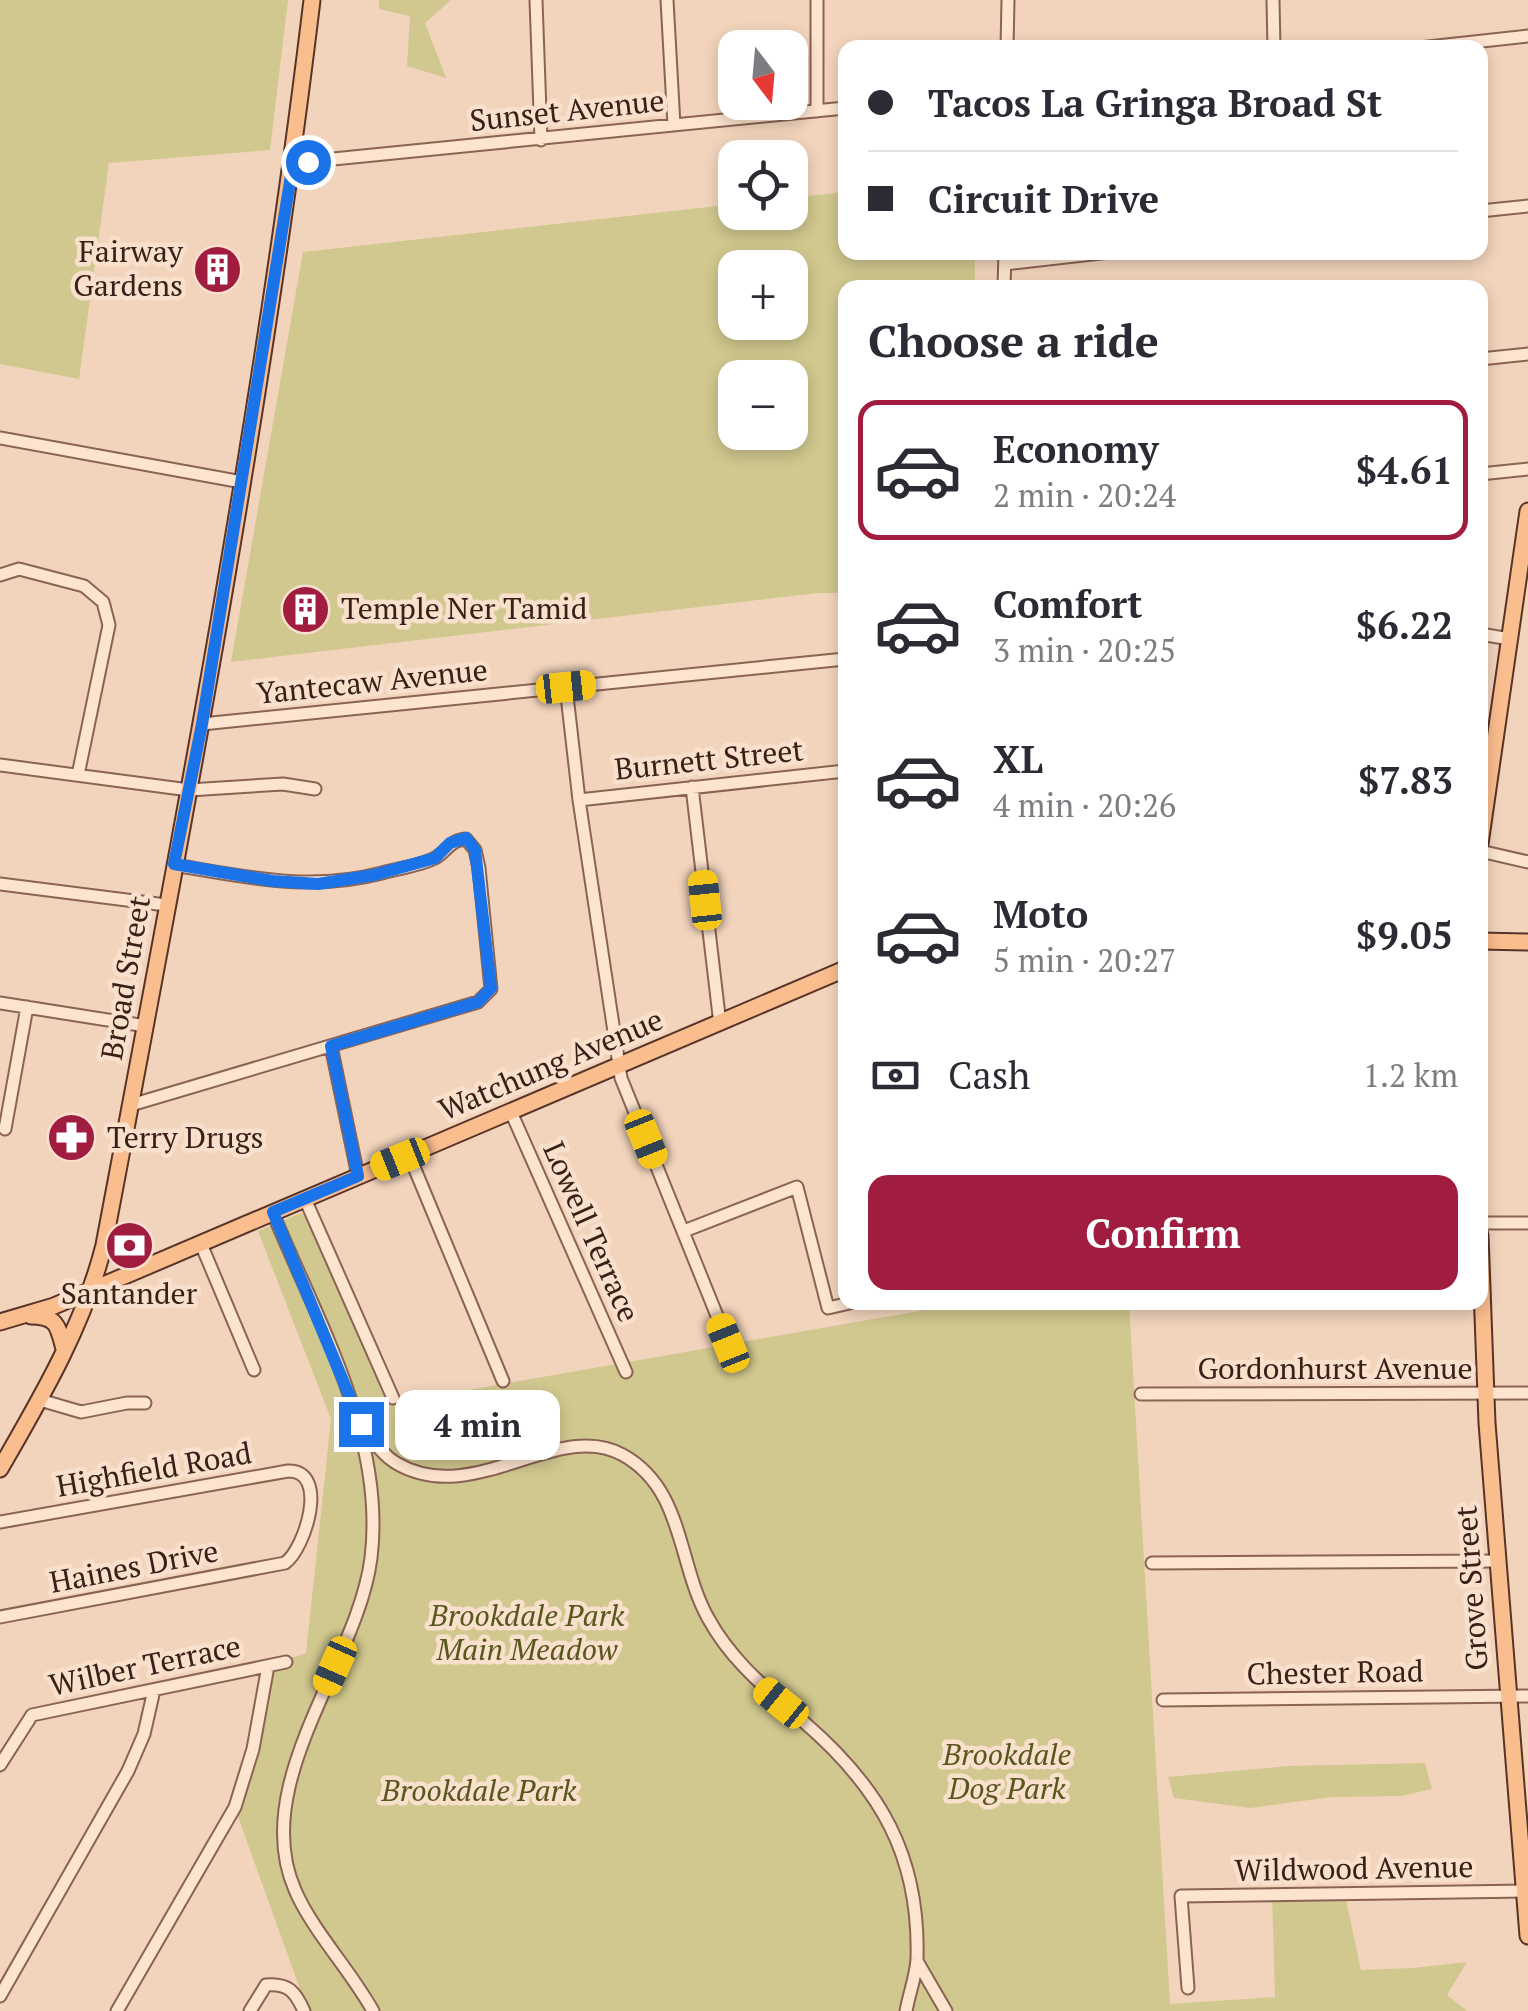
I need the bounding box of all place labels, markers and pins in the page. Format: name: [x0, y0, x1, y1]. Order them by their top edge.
place label: Fairway Gardens: [73, 231, 184, 305]
building icon: Fairway Gardens: [192, 243, 244, 295]
building icon: Temple Ner Tamid: [280, 583, 332, 635]
place label: Temple Ner Tamid: [341, 588, 587, 628]
pharmacy icon: Terry Drugs: [46, 1112, 98, 1164]
place label: Terry Drugs: [107, 1117, 264, 1157]
bank icon: Santander: [103, 1219, 155, 1271]
place label: Santander: [61, 1273, 198, 1313]

